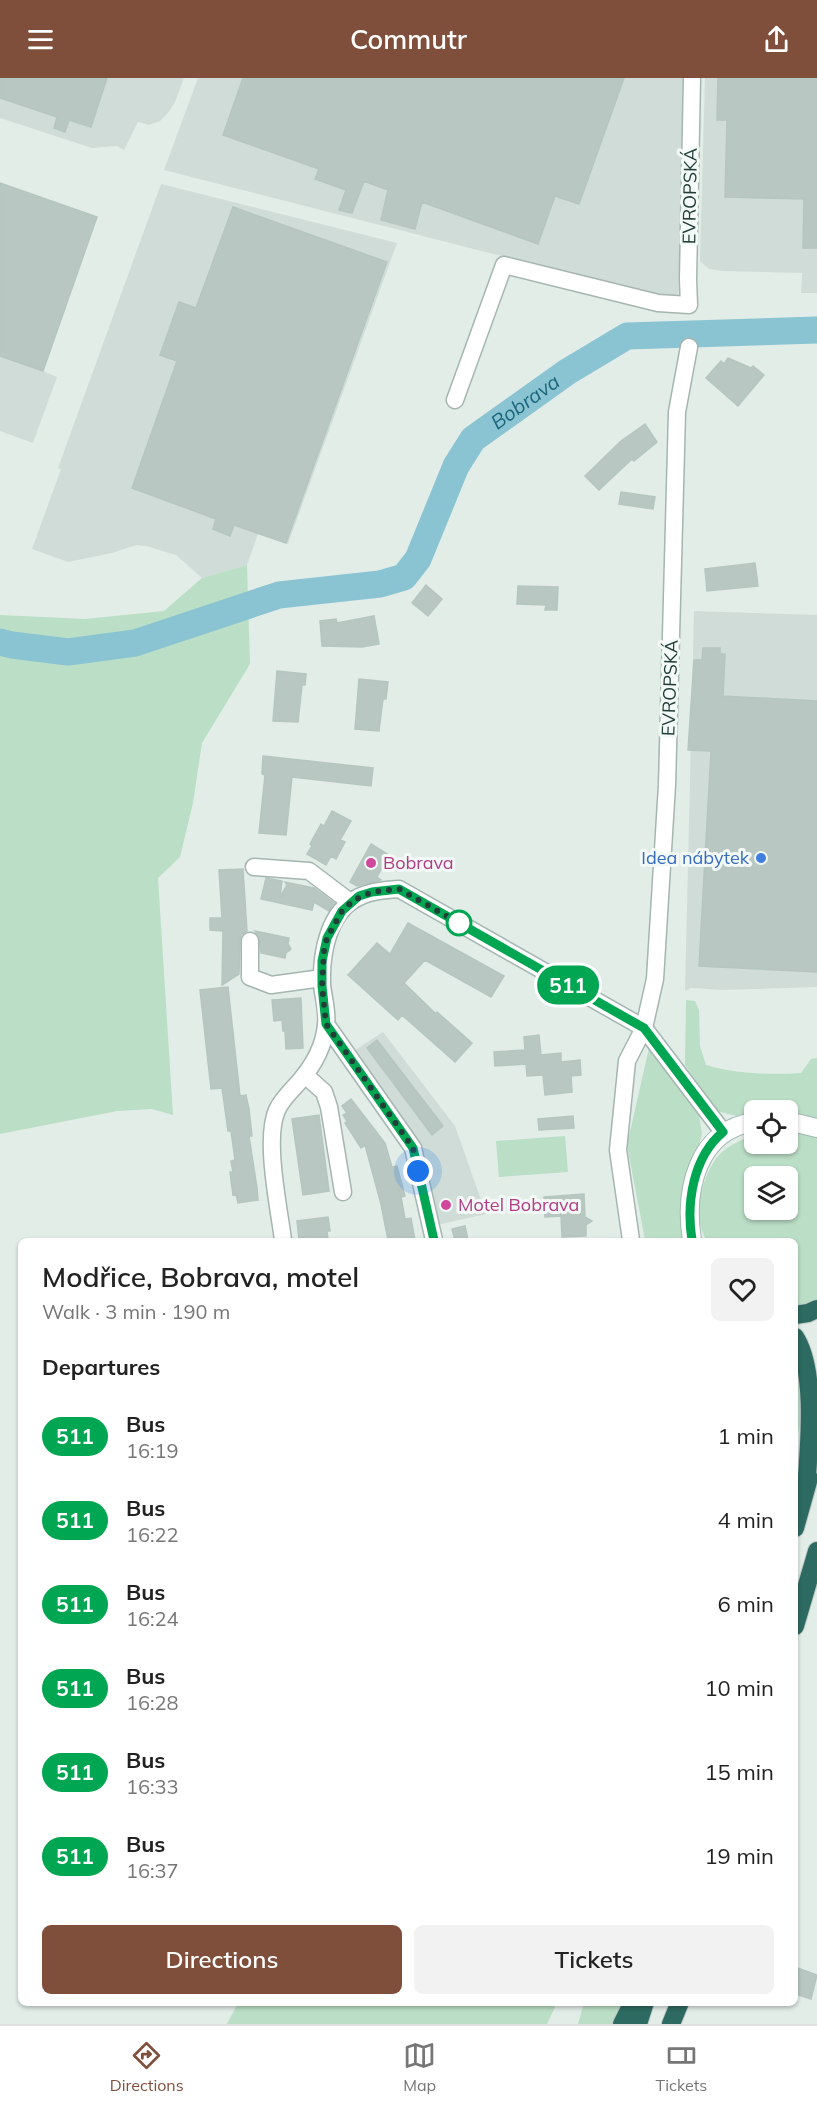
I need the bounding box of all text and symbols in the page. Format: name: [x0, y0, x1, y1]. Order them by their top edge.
text: Commutr: [350, 22, 467, 56]
icon: menu: [24, 23, 57, 56]
icon: share: [760, 23, 793, 56]
street label: EVROPSKÁ: [677, 148, 702, 244]
water label: Bobrava: [486, 368, 564, 434]
street label: EVROPSKÁ: [656, 639, 683, 737]
place label: Idea nábytek: [641, 846, 750, 869]
place label: Bobrava: [383, 851, 454, 874]
marker: Idea nábytek: [754, 851, 768, 865]
marker: Bobrava: [364, 856, 378, 870]
unlabelled marker: [446, 910, 472, 936]
line badge: 511: [534, 966, 602, 1004]
text: 511: [549, 972, 587, 998]
map controls: [744, 1100, 798, 1220]
button: locate: [744, 1100, 798, 1154]
your location: [403, 1156, 433, 1186]
button: layers: [744, 1166, 798, 1220]
place label: Motel Bobrava: [458, 1193, 579, 1216]
marker: Motel Bobrava: [439, 1198, 453, 1212]
button: heart: [711, 1258, 774, 1321]
text: Modřice, Bobrava, motel: [42, 1259, 359, 1294]
text: Walk · 3 min · 190 m: [42, 1299, 230, 1324]
text: Departures: [42, 1353, 160, 1381]
text: Bus: [126, 1410, 165, 1438]
text: 1 min: [718, 1422, 774, 1450]
text: 511: [56, 1423, 94, 1449]
text: 16:19: [126, 1438, 179, 1463]
text: Bus: [126, 1494, 165, 1522]
text: 4 min: [718, 1506, 774, 1534]
text: 511: [56, 1507, 94, 1533]
text: 16:22: [126, 1522, 179, 1547]
text: Bus: [126, 1578, 165, 1606]
text: 6 min: [718, 1590, 774, 1618]
text: 511: [56, 1591, 94, 1617]
text: 16:24: [126, 1606, 179, 1631]
text: Bus: [126, 1662, 165, 1690]
text: 10 min: [704, 1674, 774, 1702]
text: 511: [56, 1675, 94, 1701]
text: 16:28: [126, 1690, 179, 1715]
text: Bus: [126, 1746, 165, 1774]
text: 15 min: [704, 1758, 774, 1786]
text: 511: [56, 1759, 94, 1785]
text: 16:33: [126, 1774, 179, 1799]
text: Bus: [126, 1830, 165, 1858]
text: 19 min: [704, 1842, 774, 1870]
text: 511: [56, 1843, 94, 1869]
text: 16:37: [126, 1858, 179, 1883]
button: Directions: [42, 1925, 402, 1994]
button: Tickets: [414, 1925, 774, 1994]
tab: Directions: [110, 2039, 184, 2095]
tab: Map: [403, 2039, 436, 2095]
tab: Tickets: [656, 2039, 707, 2095]

